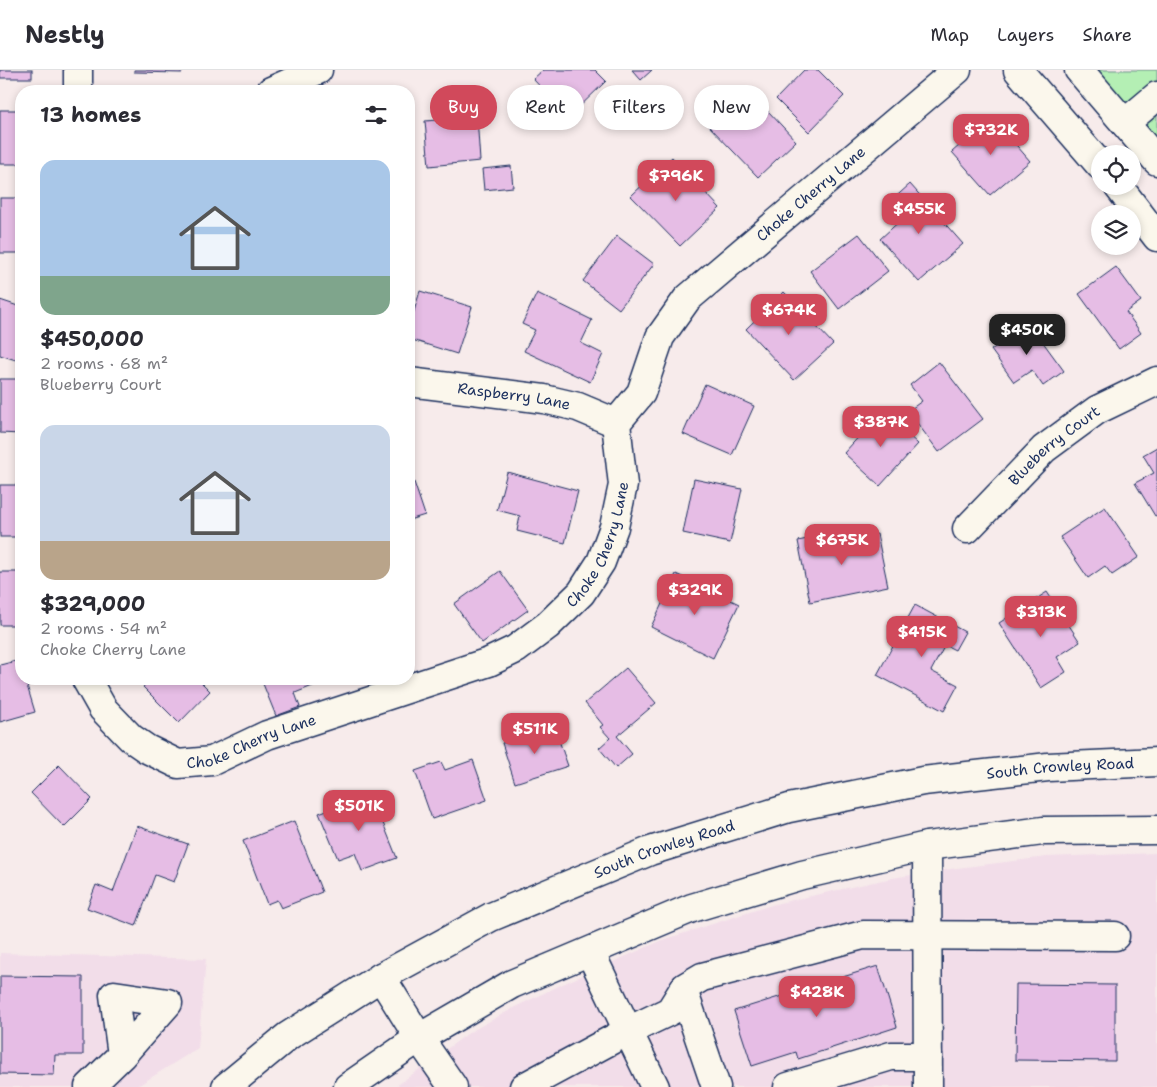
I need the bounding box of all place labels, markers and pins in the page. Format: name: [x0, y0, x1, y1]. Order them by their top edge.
pin: $732K: [956, 114, 1026, 156]
pin: $796K: [641, 160, 711, 202]
pin: $455K: [884, 192, 954, 235]
pin: $674K: [754, 294, 824, 336]
pin: $450K: [992, 314, 1062, 356]
pin: $387K: [846, 406, 916, 448]
pin: $675K: [807, 524, 877, 566]
pin: $329K: [660, 574, 730, 616]
pin: $313K: [1006, 596, 1076, 638]
pin: $415K: [887, 616, 957, 658]
pin: $511K: [500, 712, 570, 755]
pin: $501K: [324, 790, 394, 832]
pin: $428K: [782, 976, 852, 1018]

